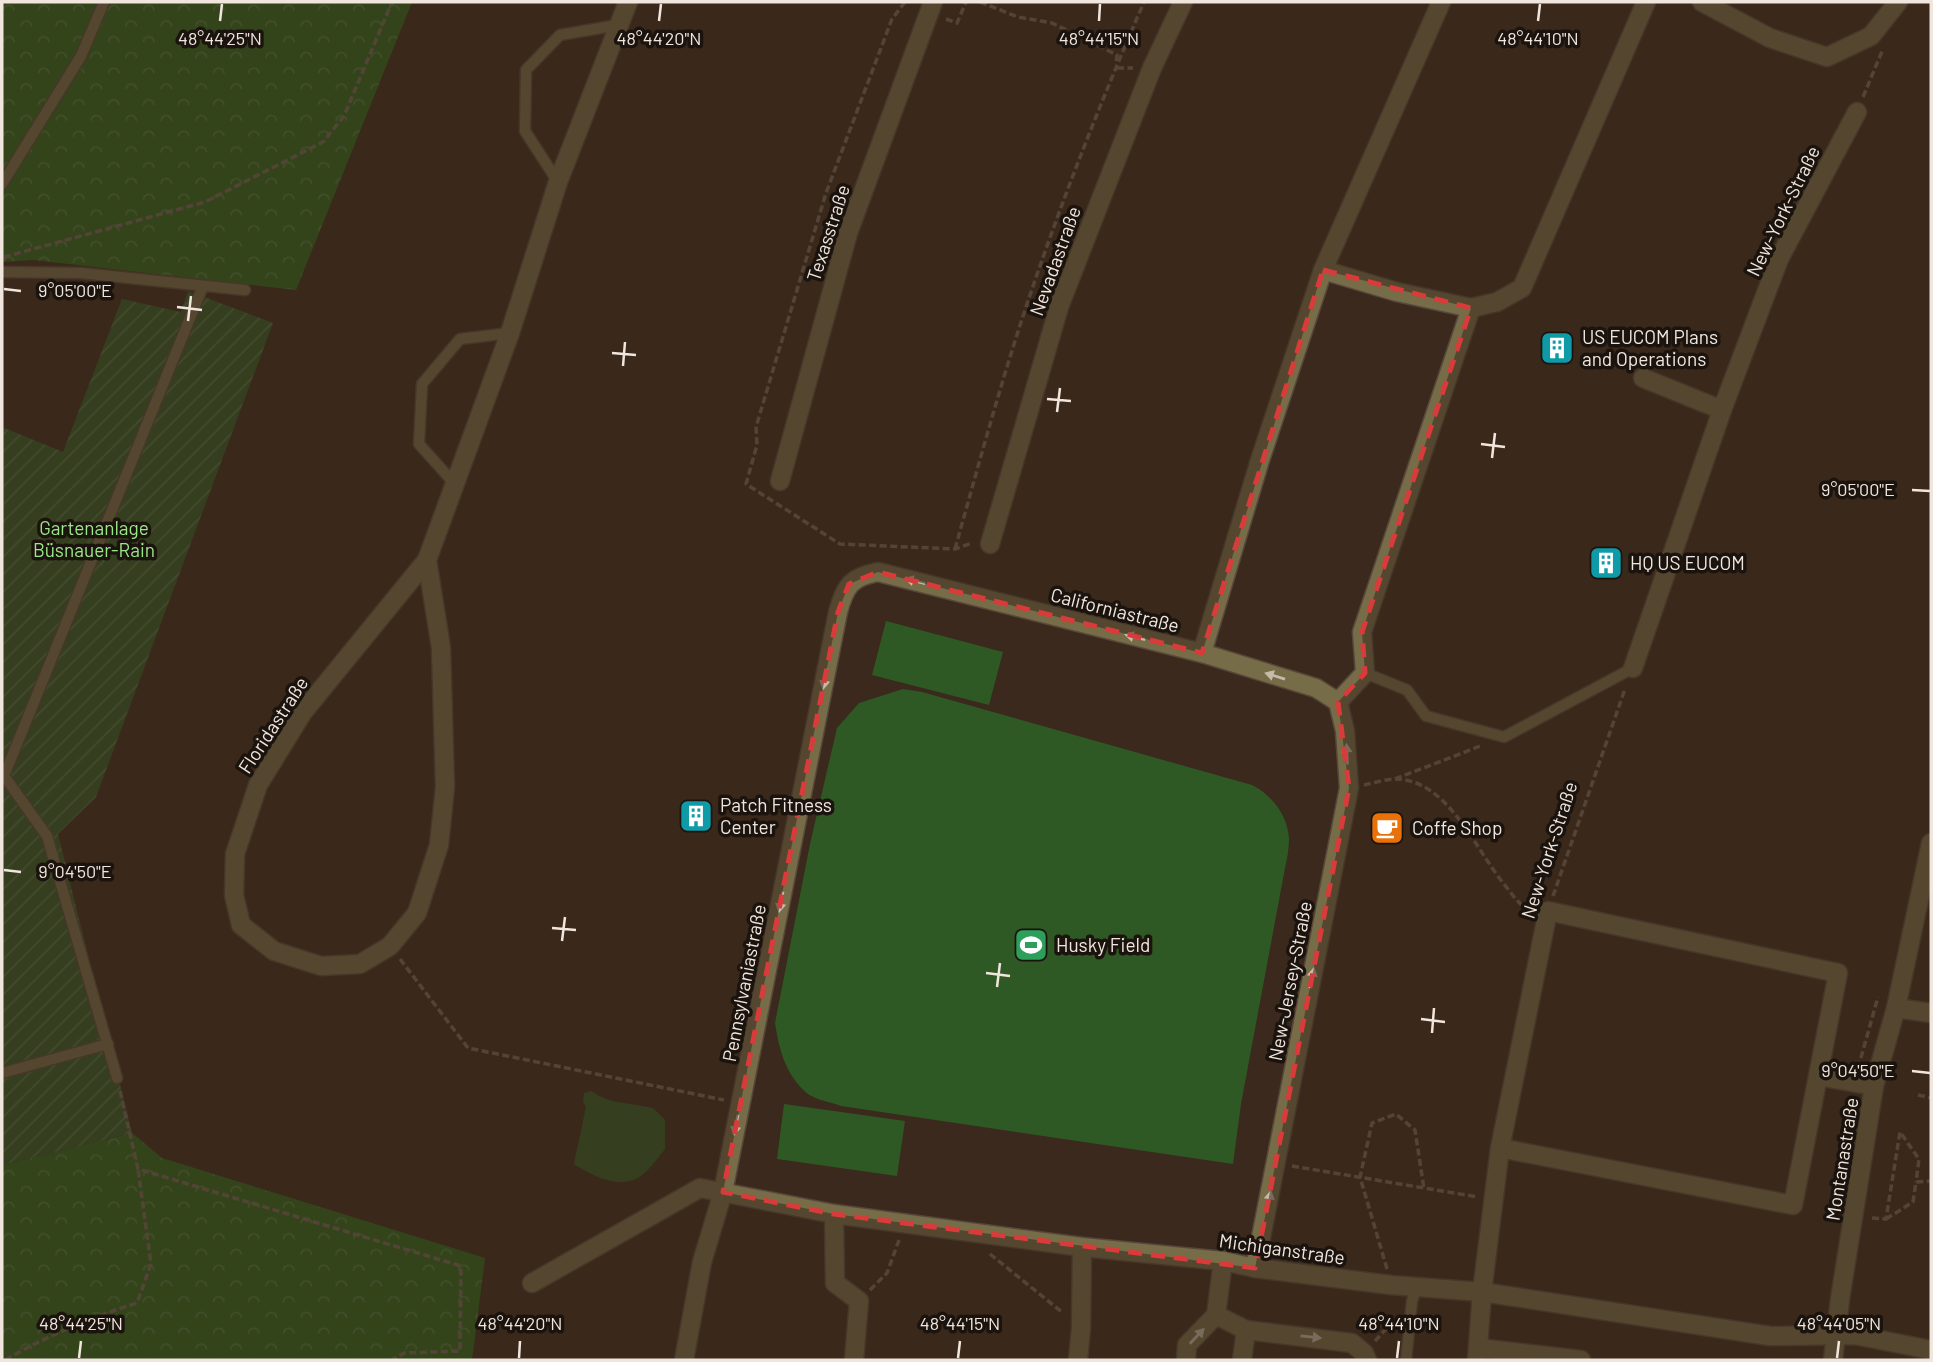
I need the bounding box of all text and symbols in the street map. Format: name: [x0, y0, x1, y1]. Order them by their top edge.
text: 48°44'25"N: [178, 27, 262, 49]
text: 48°44'20"N: [617, 27, 701, 49]
text: 48°44'15"N: [1059, 27, 1139, 49]
text: 48°44'10"N: [1497, 27, 1579, 49]
street label: New-York-Straße: [1741, 142, 1824, 280]
street label: Texasstraße: [801, 182, 854, 284]
street label: Nevadastraße: [1024, 203, 1085, 319]
text: 9°05'00"E: [38, 279, 112, 301]
place label: US EUCOM Plans and Operations: [1582, 325, 1718, 370]
building icon: US EUCOM Plans and Operations: [1538, 329, 1576, 367]
text: 9°05'00"E: [1821, 478, 1895, 500]
park label: Gartenanlage Büsnauer-Rain: [33, 516, 155, 561]
building icon: HQ US EUCOM: [1587, 544, 1625, 582]
place label: HQ US EUCOM: [1630, 551, 1745, 574]
one-way arrow: [904, 575, 926, 586]
street label: Californiastraße: [1048, 582, 1182, 637]
one-way arrow: [1124, 631, 1146, 642]
one-way arrow: [819, 668, 830, 690]
one-way arrow: [1265, 670, 1286, 681]
street label: Floridastraße: [233, 672, 312, 777]
one-way arrow: [1341, 742, 1352, 764]
street label: New-York-Straße: [1516, 779, 1581, 921]
place label: Patch Fitness Center: [720, 793, 832, 838]
building icon: Patch Fitness Center: [677, 797, 715, 835]
cafe icon: Coffe Shop: [1368, 809, 1406, 847]
place label: Coffe Shop: [1412, 816, 1502, 839]
text: 9°04'50"E: [38, 860, 112, 882]
one-way arrow: [776, 891, 787, 913]
street label: New-Jersey-Straße: [1263, 899, 1316, 1063]
street label: Pennsylvaniastraße: [717, 902, 770, 1064]
sports icon: Husky Field: [1012, 926, 1050, 964]
place label: Husky Field: [1056, 933, 1150, 956]
one-way arrow: [1307, 967, 1318, 989]
text: 9°04'50"E: [1821, 1059, 1895, 1081]
street label: Montanastraße: [1820, 1096, 1863, 1222]
one-way arrow: [731, 1114, 742, 1136]
one-way arrow: [1263, 1190, 1274, 1212]
street label: Michiganstraße: [1218, 1228, 1346, 1269]
text: 48°44'25"N: [39, 1312, 123, 1334]
text: 48°44'20"N: [478, 1312, 562, 1334]
text: 48°44'15"N: [920, 1312, 1000, 1334]
text: 48°44'10"N: [1358, 1312, 1440, 1334]
text: 48°44'05"N: [1797, 1312, 1881, 1334]
one-way arrow: [1188, 1328, 1204, 1345]
one-way arrow: [1300, 1332, 1322, 1343]

